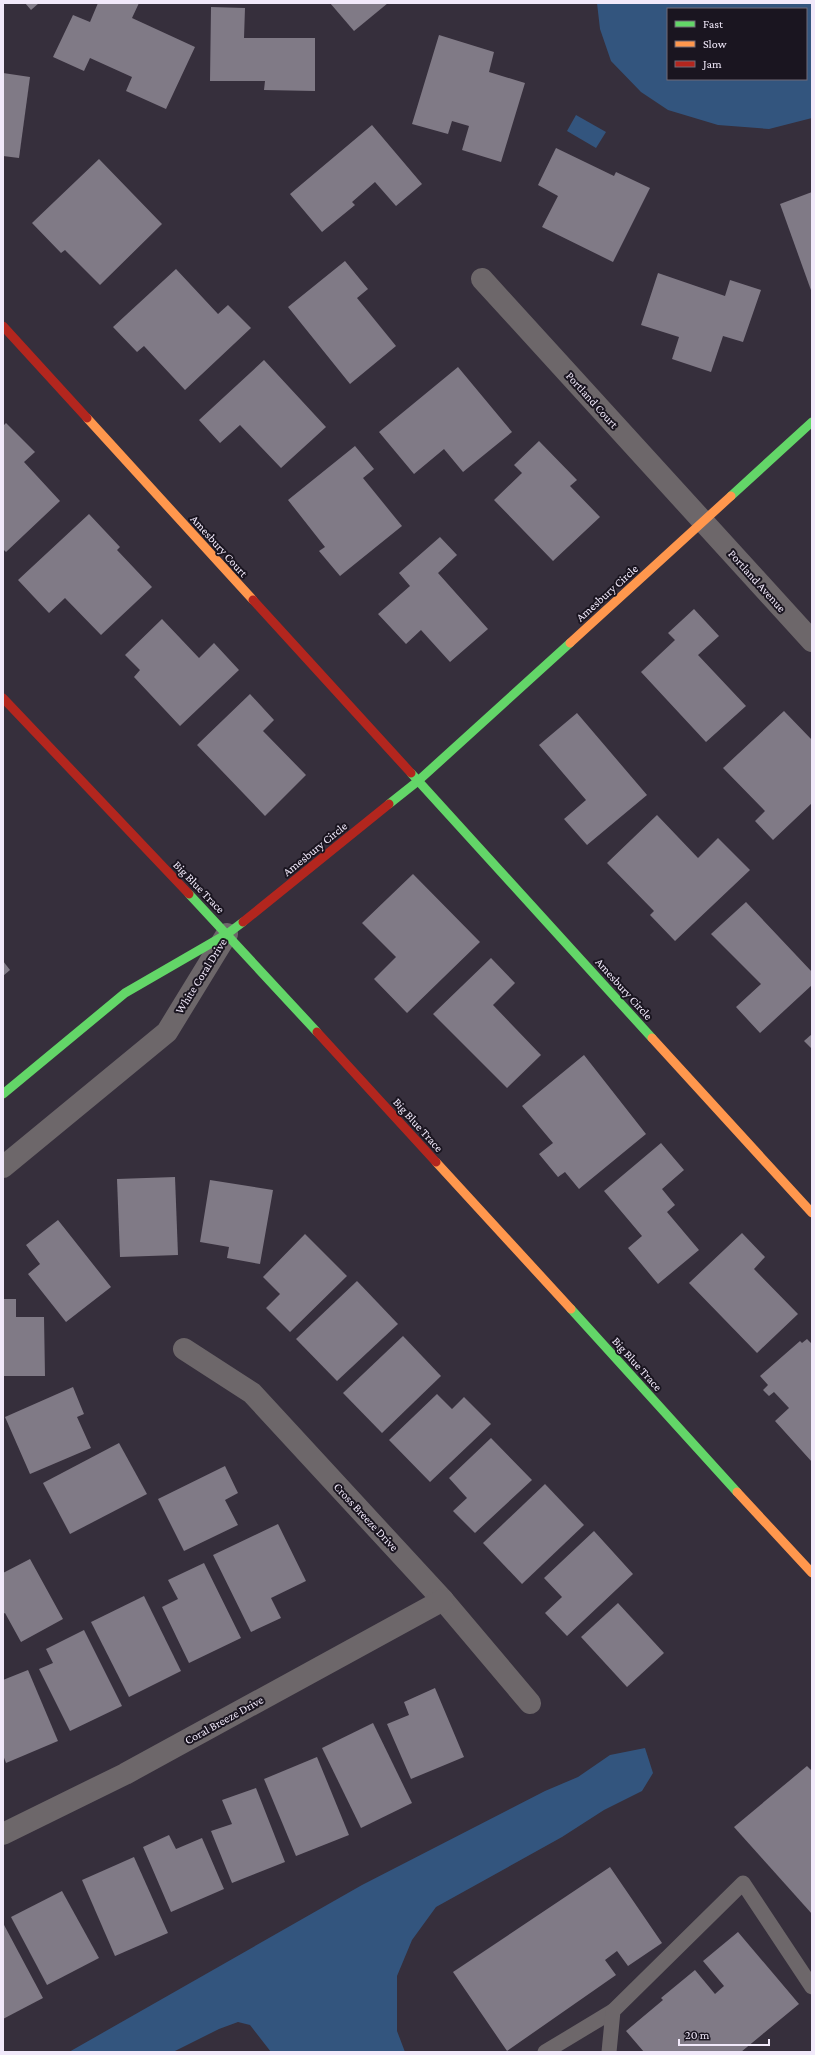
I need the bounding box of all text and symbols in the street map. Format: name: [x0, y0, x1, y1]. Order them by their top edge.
legend: [667, 8, 807, 80]
text: Fast: [703, 17, 724, 31]
text: Slow: [703, 37, 727, 51]
text: Jam: [702, 57, 722, 71]
street label: Portland Court: [563, 369, 622, 432]
street label: Amesbury Court: [188, 512, 251, 581]
street label: Portland Avenue: [725, 547, 789, 615]
street label: Amesbury Circle: [573, 562, 641, 624]
street label: Amesbury Circle: [280, 819, 350, 879]
street label: Big Blue Trace: [170, 858, 228, 916]
street label: White Coral Drive: [172, 936, 230, 1016]
street label: Amesbury Circle: [593, 955, 655, 1023]
street label: Big Blue Trace: [390, 1095, 446, 1155]
street label: Big Blue Trace: [609, 1334, 665, 1394]
street label: Cross Breeze Drive: [331, 1480, 401, 1554]
street label: Coral Breeze Drive: [182, 1693, 266, 1747]
scale bar: [679, 2021, 769, 2047]
text: 20 m: [685, 2028, 710, 2042]

